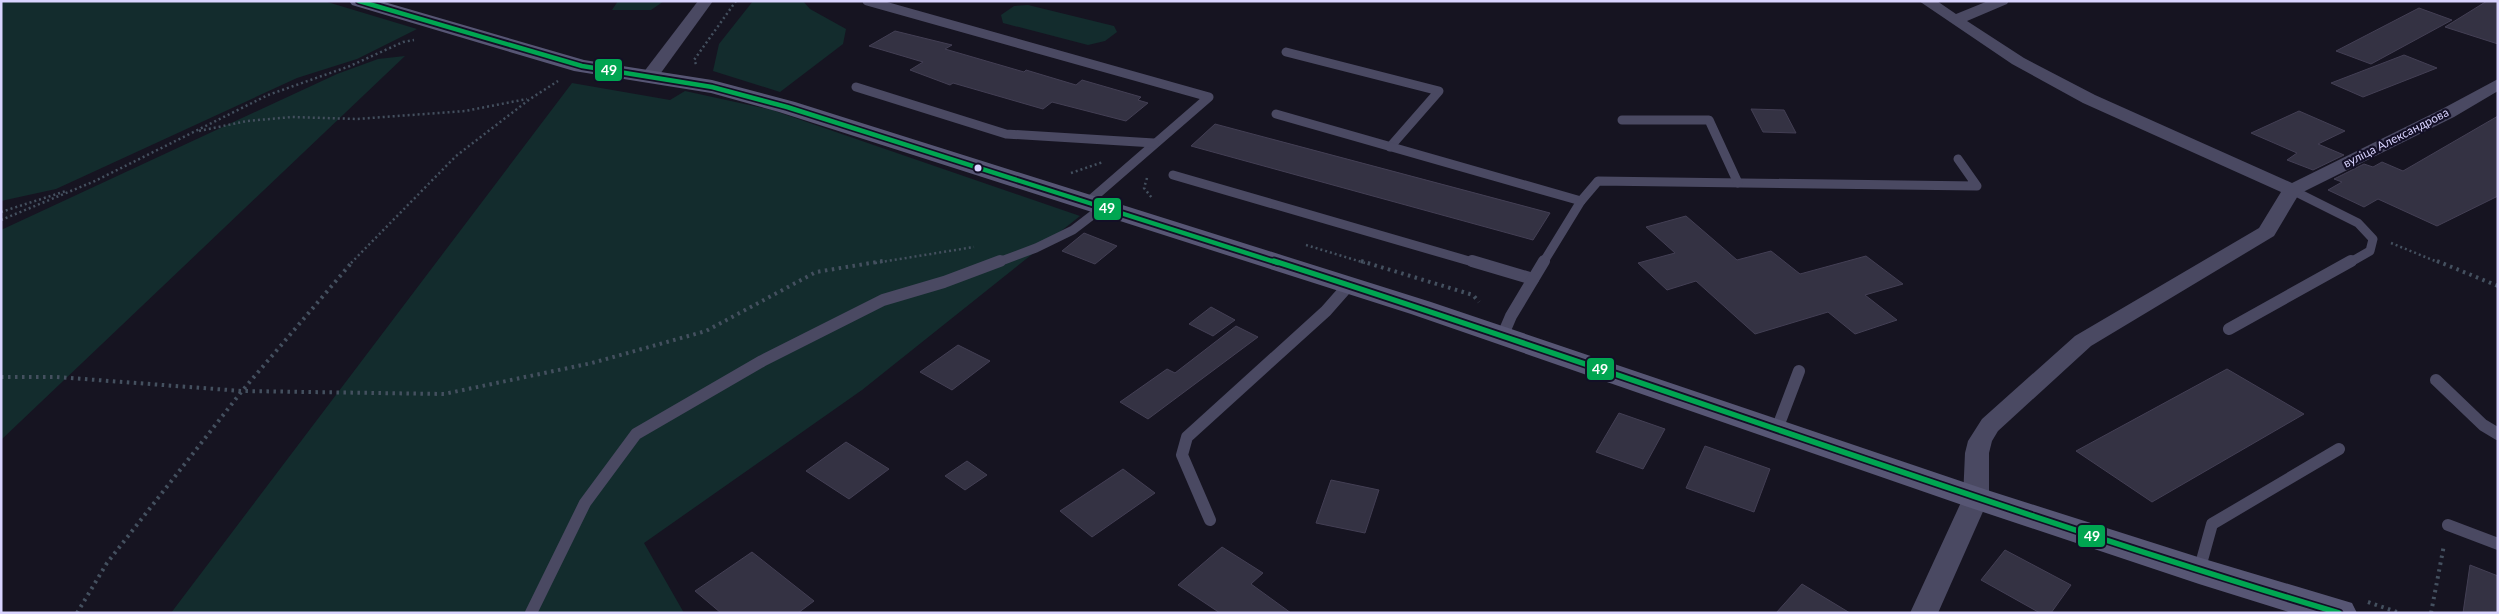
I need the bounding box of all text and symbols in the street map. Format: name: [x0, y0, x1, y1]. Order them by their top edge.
line badge: 49: [594, 58, 623, 82]
text: 49: [601, 61, 617, 78]
street label: вуліца Александрова: [2340, 104, 2451, 171]
unlabelled marker: [973, 163, 983, 173]
line badge: 49: [1093, 197, 1122, 221]
text: 49: [1099, 199, 1115, 216]
line badge: 49: [1586, 357, 1615, 381]
text: 49: [1592, 360, 1608, 377]
line badge: 49: [2077, 524, 2106, 548]
text: 49: [2084, 527, 2100, 544]

